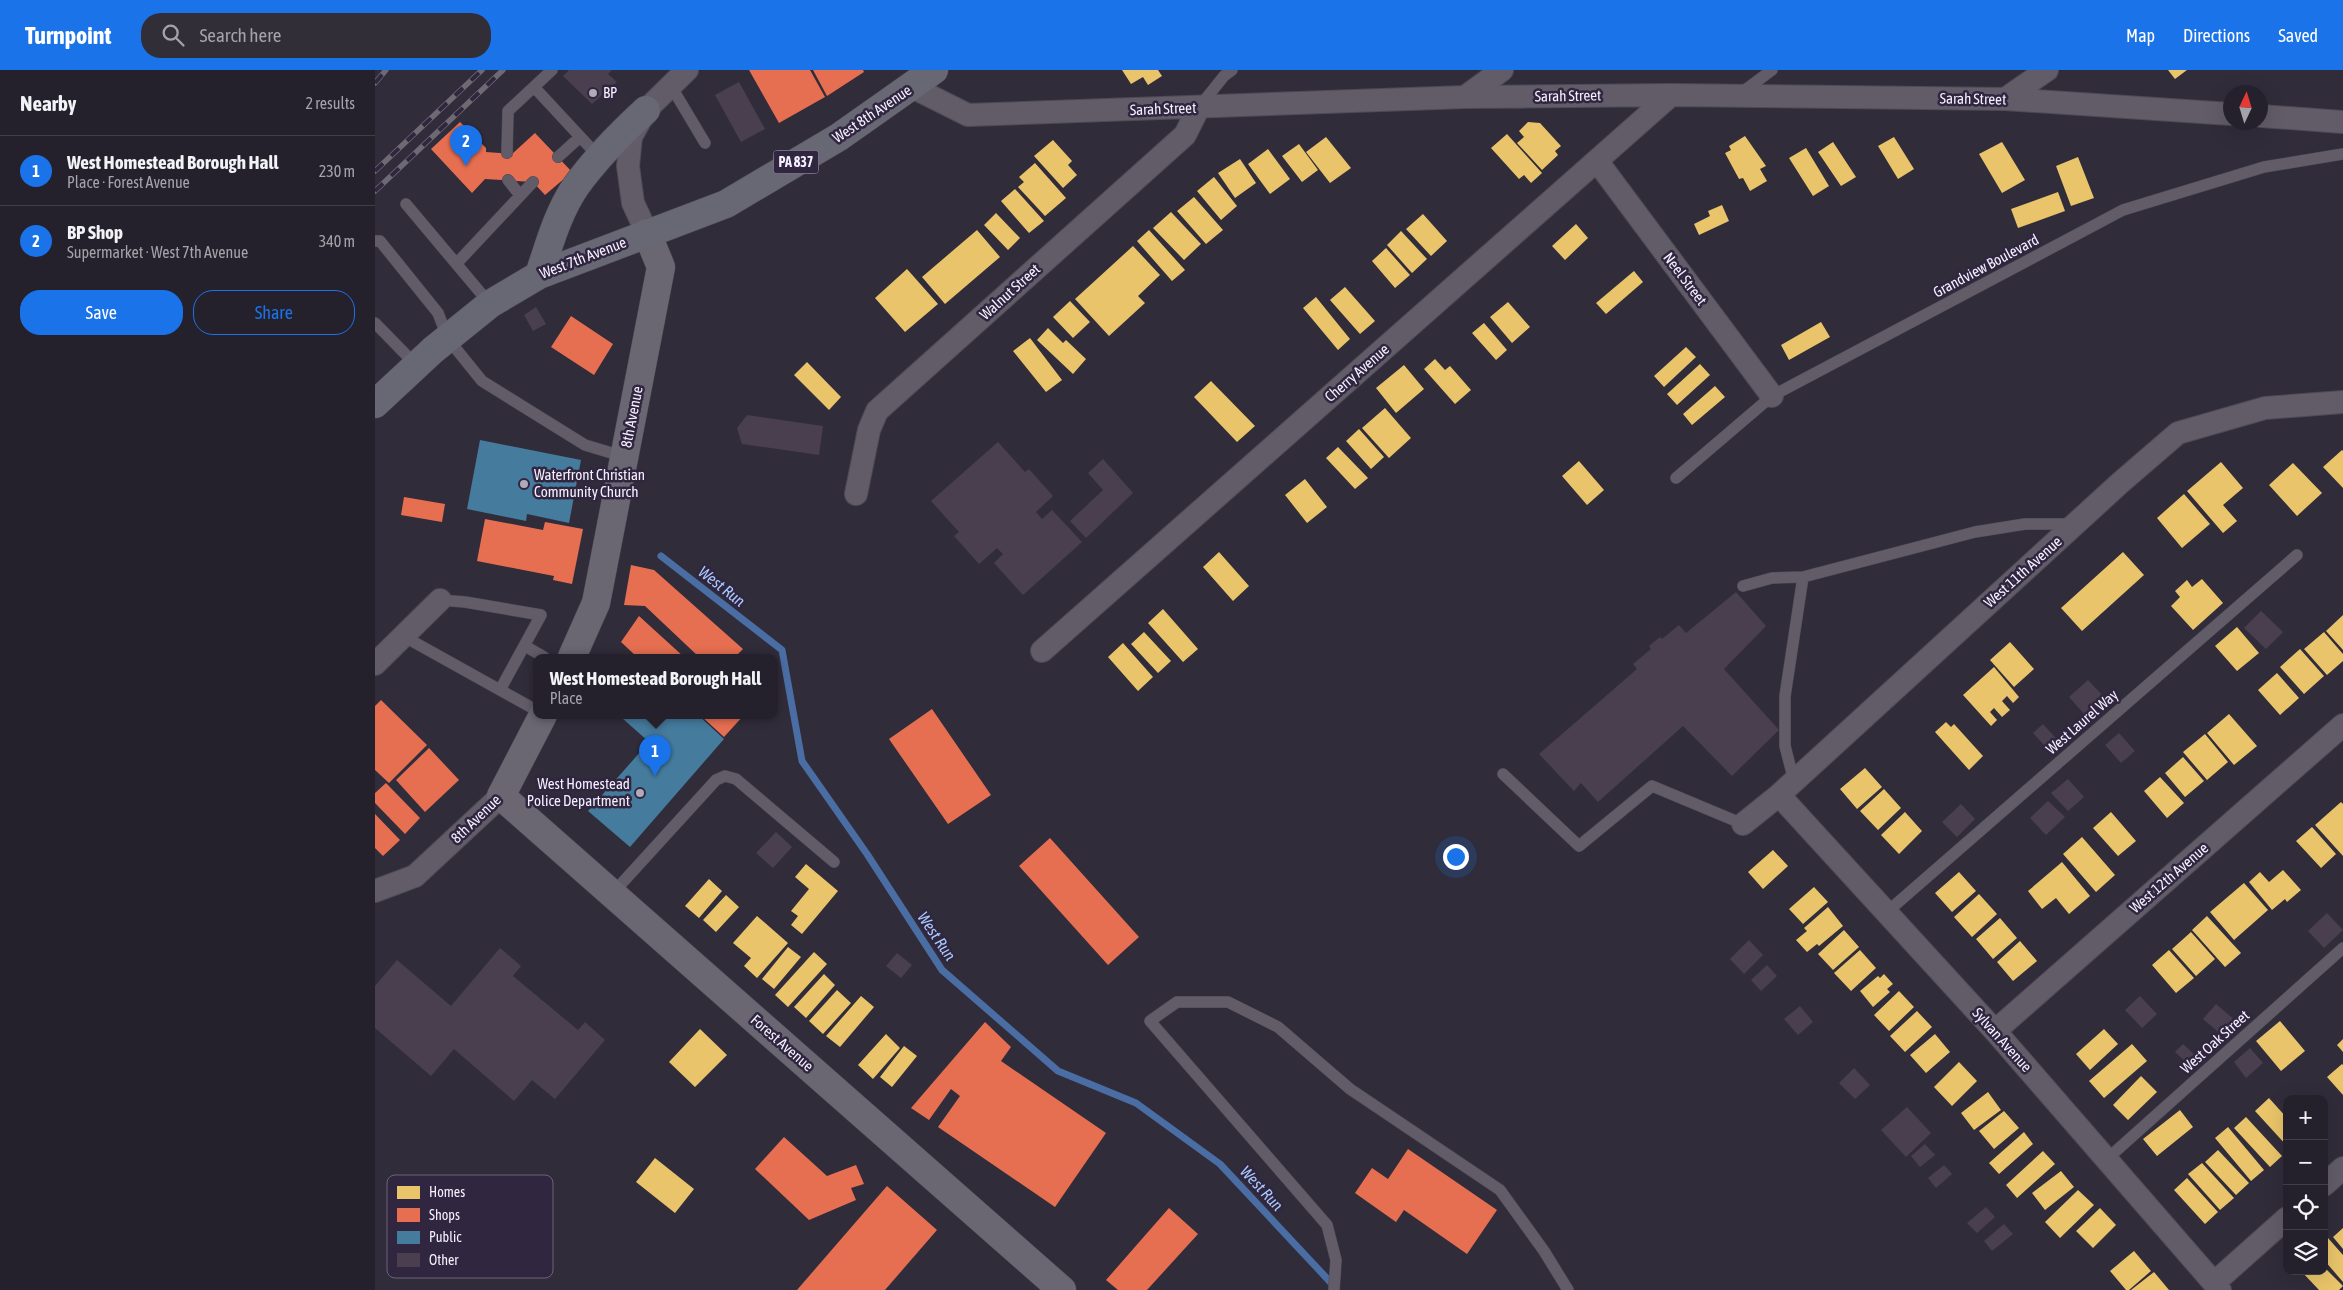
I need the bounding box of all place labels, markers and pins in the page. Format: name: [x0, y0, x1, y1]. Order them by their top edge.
place label: BP: [603, 84, 617, 101]
marker: BP: [587, 87, 599, 99]
pin: 2: [450, 125, 482, 166]
place label: Waterfront Christian Community Church: [534, 466, 645, 500]
marker: Waterfront Christian Community Church: [518, 478, 530, 490]
pin: 1: [639, 735, 671, 776]
place label: West Homestead Police Department: [527, 775, 630, 809]
marker: West Homestead Police Department: [634, 787, 646, 799]

